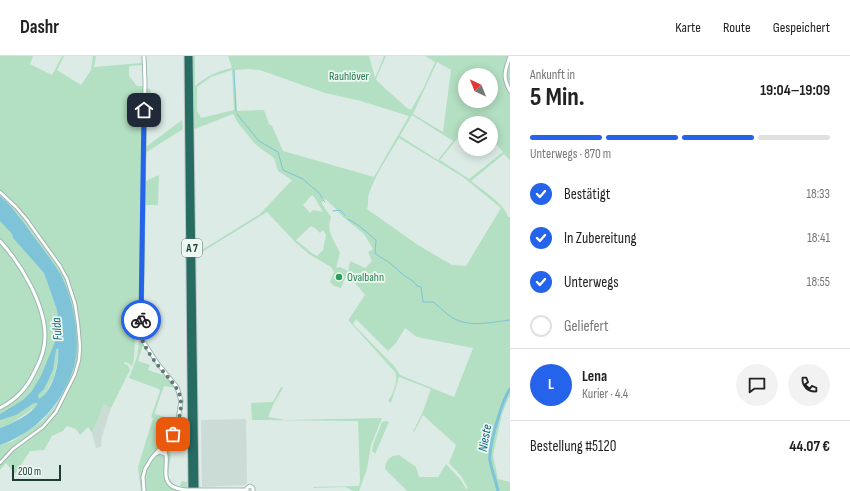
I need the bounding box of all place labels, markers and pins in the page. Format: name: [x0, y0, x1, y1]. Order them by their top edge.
pin: [127, 93, 161, 127]
place label: Ovalbahn: [347, 270, 384, 285]
marker: Ovalbahn: [334, 272, 344, 282]
pin: [156, 417, 190, 451]

